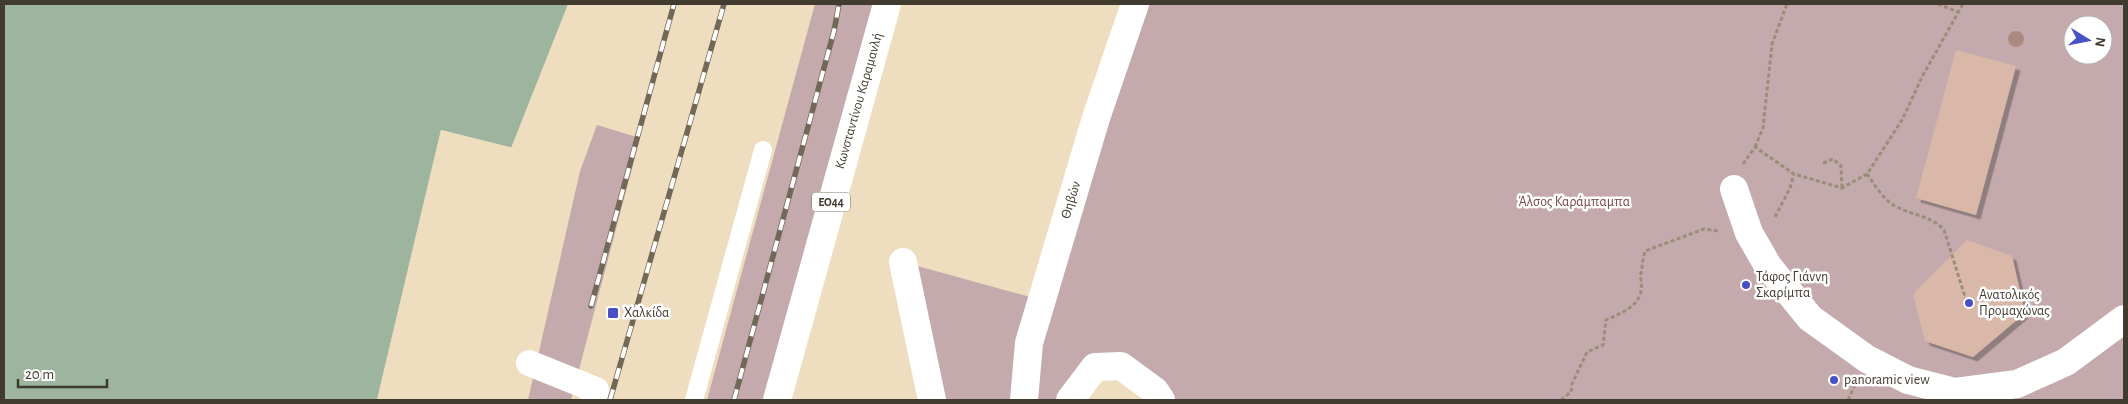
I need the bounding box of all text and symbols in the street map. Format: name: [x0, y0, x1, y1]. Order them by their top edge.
north arrow: [2063, 15, 2113, 65]
street label: Κωνσταντίνου Καραμανλή: [833, 31, 885, 171]
text: N: [2092, 36, 2108, 48]
street label: Θηβών: [1059, 179, 1083, 220]
road number: ΕΟ44: [812, 192, 850, 212]
park label: Άλσος Καράμπαμπα: [1518, 195, 1630, 209]
place label: Τάφος Γιάννη Σκαρίμπα: [1756, 270, 1828, 300]
marker: Τάφος Γιάννη Σκαρίμπα: [1740, 279, 1752, 291]
place label: Ανατολικός Προμαχώνας: [1979, 288, 2050, 318]
marker: Ανατολικός Προμαχώνας: [1963, 297, 1975, 309]
marker: Χαλκίδα: [606, 306, 620, 320]
place label: Χαλκίδα: [624, 306, 669, 320]
scale bar: [18, 356, 106, 388]
text: 20 m: [25, 367, 54, 382]
place label: panoramic view: [1844, 373, 1930, 387]
marker: panoramic view: [1828, 374, 1840, 386]

